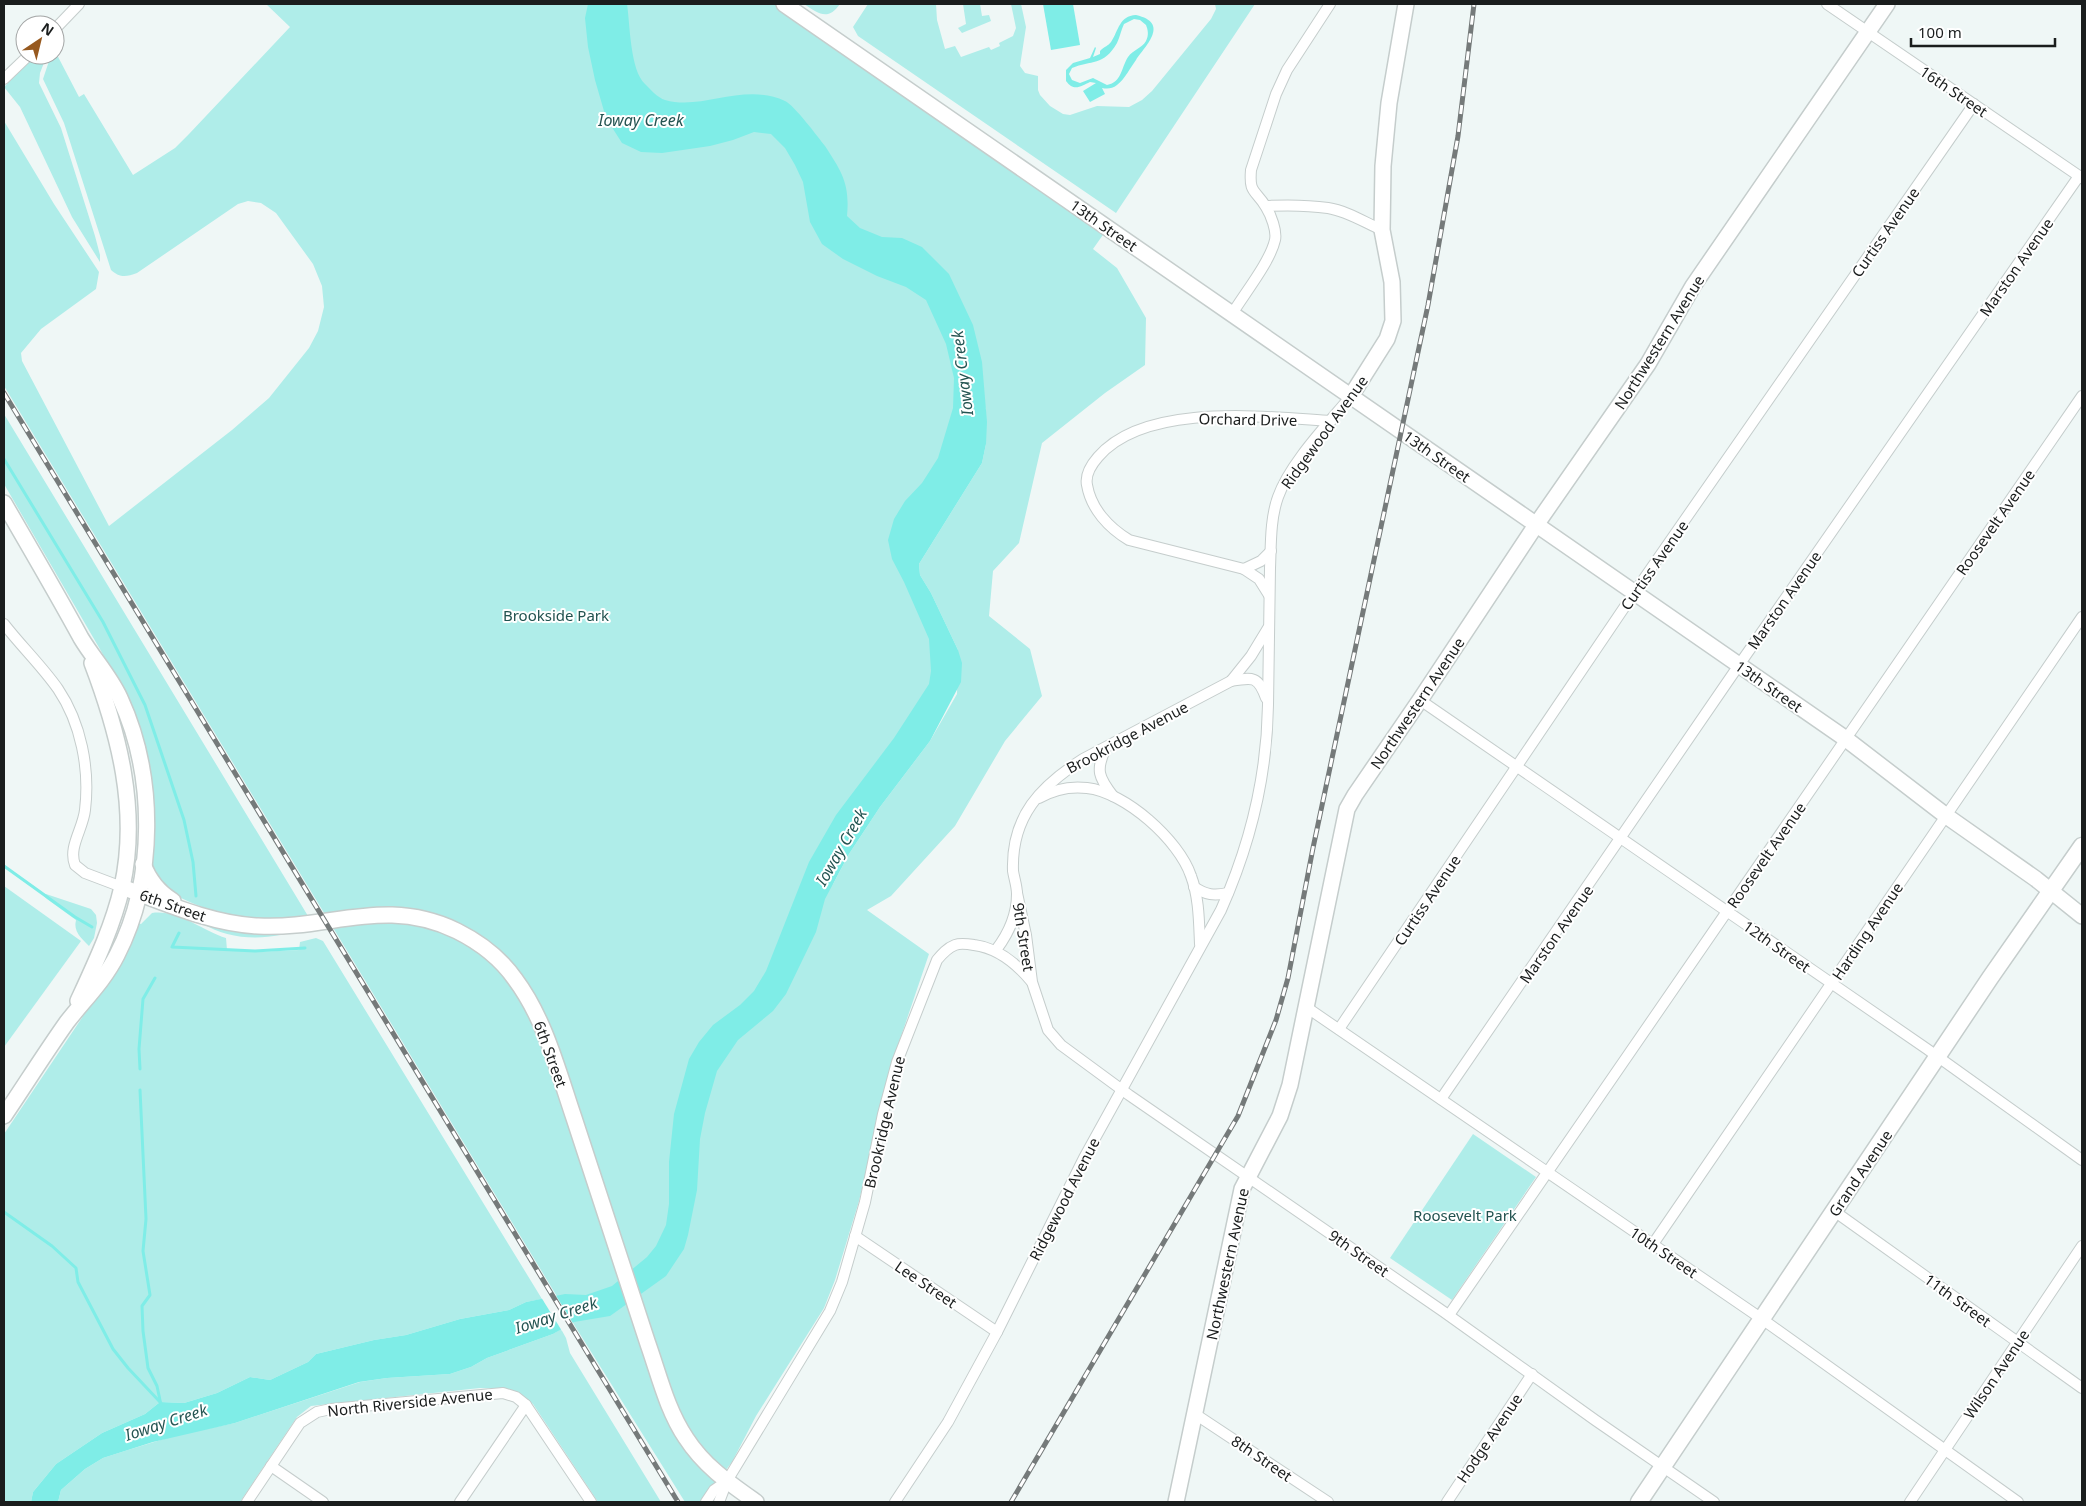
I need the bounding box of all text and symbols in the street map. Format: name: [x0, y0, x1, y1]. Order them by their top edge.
north arrow: [15, 15, 65, 65]
scale bar: [1911, 15, 2055, 47]
text: N: [38, 18, 58, 40]
text: 100 m: [1918, 22, 1962, 42]
street label: 16th Street: [1916, 61, 1992, 121]
water label: Ioway Creek: [597, 109, 685, 131]
street label: Curtiss Avenue: [1847, 183, 1923, 281]
street label: 13th Street: [1066, 195, 1142, 256]
street label: Marston Avenue: [1975, 214, 2057, 320]
street label: Northwestern Avenue: [1610, 271, 1708, 413]
water label: Ioway Creek: [946, 328, 978, 418]
street label: Ridgewood Avenue: [1276, 371, 1372, 493]
street label: Orchard Drive: [1199, 408, 1297, 430]
street label: 13th Street: [1399, 426, 1475, 487]
street label: Roosevelt Avenue: [1951, 465, 2039, 579]
street label: Curtiss Avenue: [1616, 516, 1692, 614]
street label: Marston Avenue: [1743, 547, 1825, 653]
park label: Brookside Park: [503, 605, 609, 625]
street label: Northwestern Avenue: [1365, 633, 1469, 773]
street label: 13th Street: [1731, 656, 1807, 717]
street label: Brookridge Avenue: [1063, 696, 1191, 778]
street label: Roosevelt Avenue: [1722, 798, 1810, 912]
water label: Ioway Creek: [810, 804, 872, 890]
street label: Curtiss Avenue: [1389, 851, 1465, 949]
street label: Harding Avenue: [1827, 878, 1907, 984]
street label: Marston Avenue: [1515, 881, 1597, 987]
street label: 6th Street: [137, 884, 209, 926]
street label: 9th Street: [1009, 901, 1039, 973]
street label: 12th Street: [1739, 916, 1815, 977]
street label: 6th Street: [530, 1018, 572, 1090]
street label: Brookridge Avenue: [859, 1054, 909, 1190]
street label: Grand Avenue: [1824, 1126, 1896, 1220]
street label: Ridgewood Avenue: [1024, 1134, 1104, 1264]
street label: Northwestern Avenue: [1201, 1186, 1253, 1342]
park label: Roosevelt Park: [1413, 1205, 1517, 1225]
street label: 10th Street: [1626, 1222, 1702, 1282]
street label: 9th Street: [1325, 1225, 1393, 1281]
street label: Lee Street: [891, 1256, 961, 1312]
street label: 11th Street: [1921, 1269, 1996, 1331]
water label: Ioway Creek: [511, 1291, 601, 1339]
street label: Wilson Avenue: [1959, 1325, 2033, 1423]
street label: North Riverside Avenue: [326, 1383, 494, 1421]
street label: Hodge Avenue: [1452, 1389, 1526, 1487]
water label: Ioway Creek: [121, 1398, 211, 1446]
street label: 8th Street: [1228, 1430, 1297, 1486]

